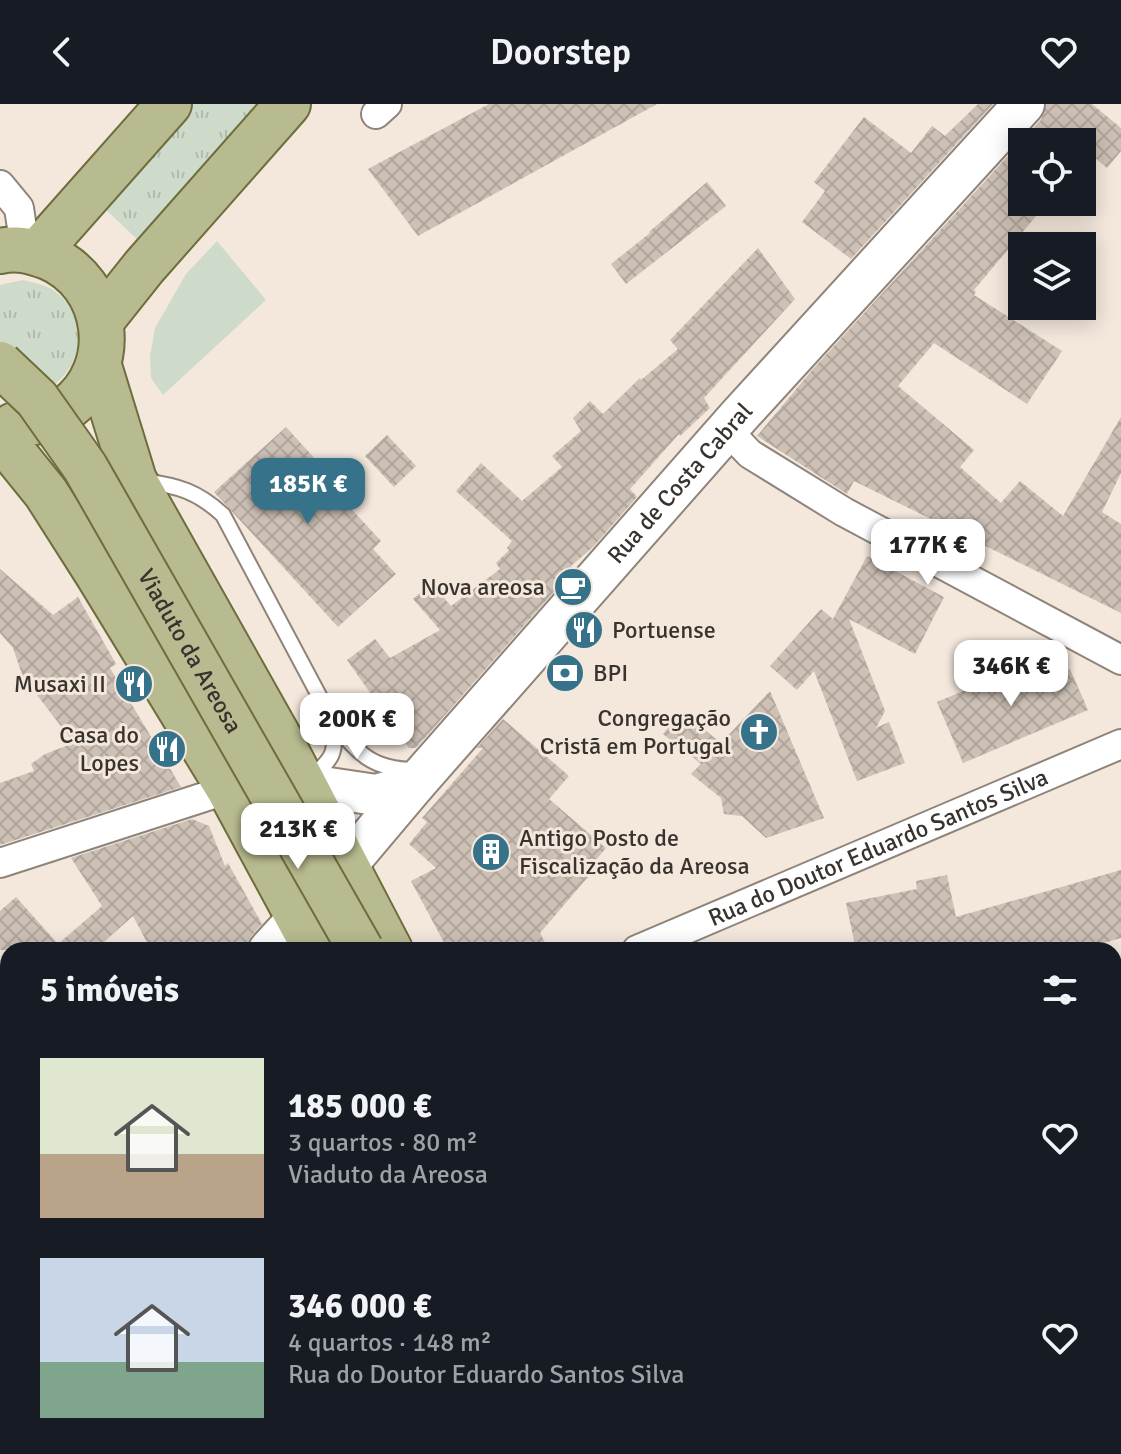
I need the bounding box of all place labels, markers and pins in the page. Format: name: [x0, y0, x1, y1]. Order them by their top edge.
pin: 185K €: [243, 458, 373, 526]
pin: 177K €: [863, 519, 993, 587]
cafe icon: Nova areosa: [552, 566, 594, 608]
place label: Nova areosa: [420, 572, 545, 602]
restaurant icon: Portuense: [563, 609, 605, 651]
place label: Portuense: [612, 615, 716, 645]
pin: 346K €: [946, 640, 1076, 708]
bank icon: BPI: [544, 652, 586, 694]
place label: BPI: [593, 658, 628, 688]
restaurant icon: Musaxi II: [113, 663, 155, 705]
place label: Musaxi II: [14, 669, 106, 699]
pin: 200K €: [292, 693, 422, 761]
place label: Congregação Cristã em Portugal: [540, 703, 731, 761]
church icon: Congregação Cristã em Portugal: [738, 711, 780, 753]
place label: Casa do Lopes: [59, 720, 139, 778]
restaurant icon: Casa do Lopes: [146, 728, 188, 770]
pin: 213K €: [233, 803, 363, 871]
place label: Antigo Posto de Fiscalização da Areosa: [519, 823, 750, 881]
building icon: Antigo Posto de Fiscalização da Areosa: [470, 831, 512, 873]

